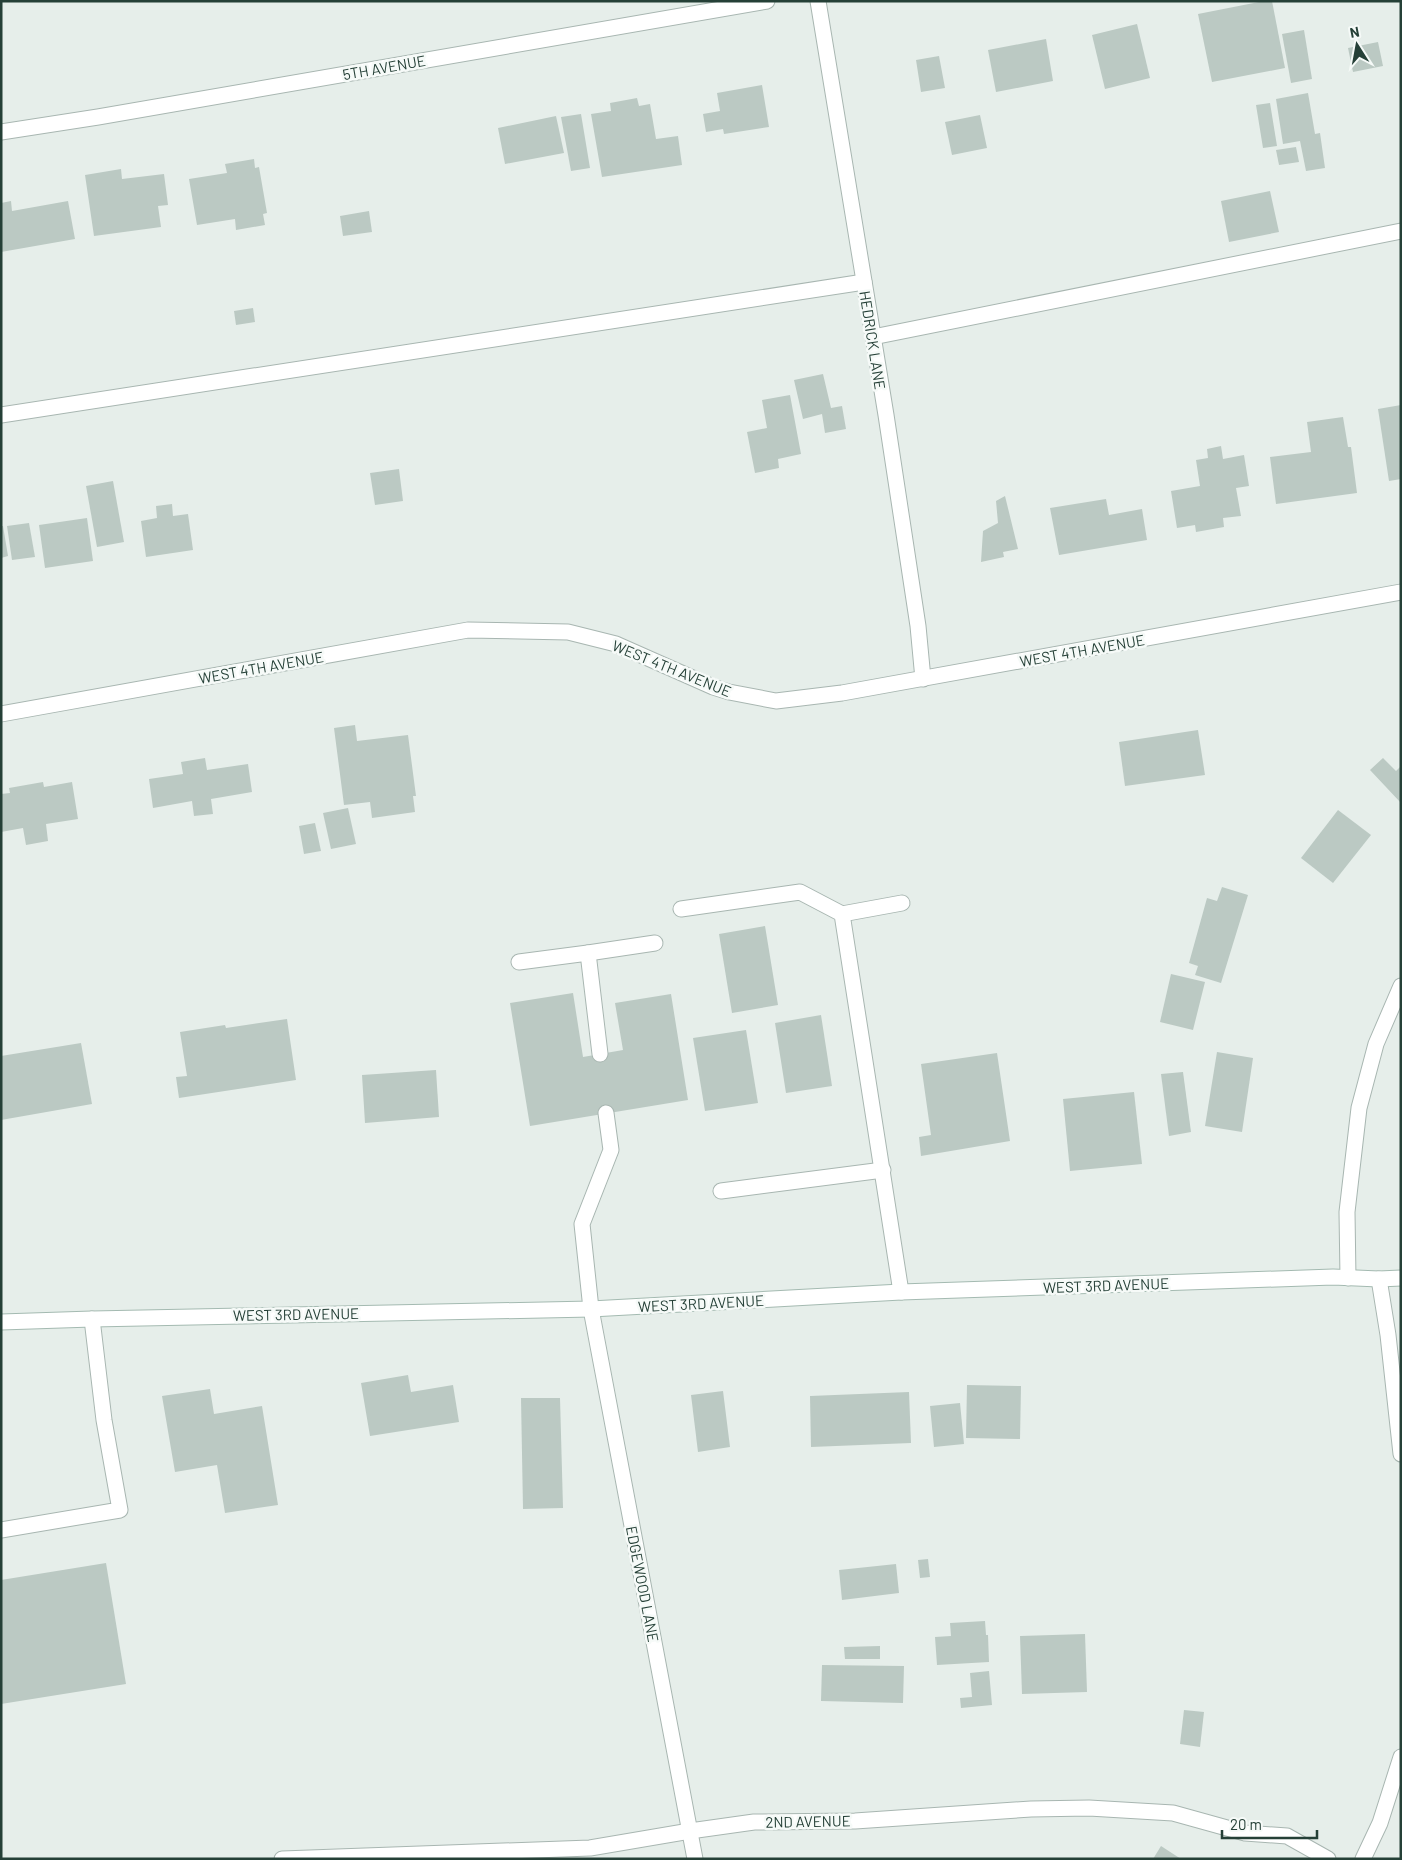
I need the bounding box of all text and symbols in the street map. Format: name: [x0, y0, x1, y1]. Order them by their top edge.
north arrow: [1332, 20, 1382, 70]
text: N: [1348, 23, 1361, 41]
street label: 5TH AVENUE: [341, 51, 427, 83]
street label: HEDRICK LANE: [856, 289, 890, 391]
street label: WEST 4TH AVENUE: [1018, 630, 1146, 670]
street label: WEST 4TH AVENUE: [610, 636, 734, 700]
street label: WEST 4TH AVENUE: [197, 647, 325, 687]
street label: WEST 3RD AVENUE: [1043, 1274, 1169, 1296]
street label: WEST 3RD AVENUE: [638, 1291, 764, 1315]
street label: WEST 3RD AVENUE: [233, 1304, 359, 1324]
street label: EDGEWOOD LANE: [623, 1524, 663, 1644]
scale bar: [1222, 1808, 1317, 1840]
street label: 2ND AVENUE: [765, 1811, 851, 1831]
text: 20 m: [1230, 1815, 1262, 1833]

